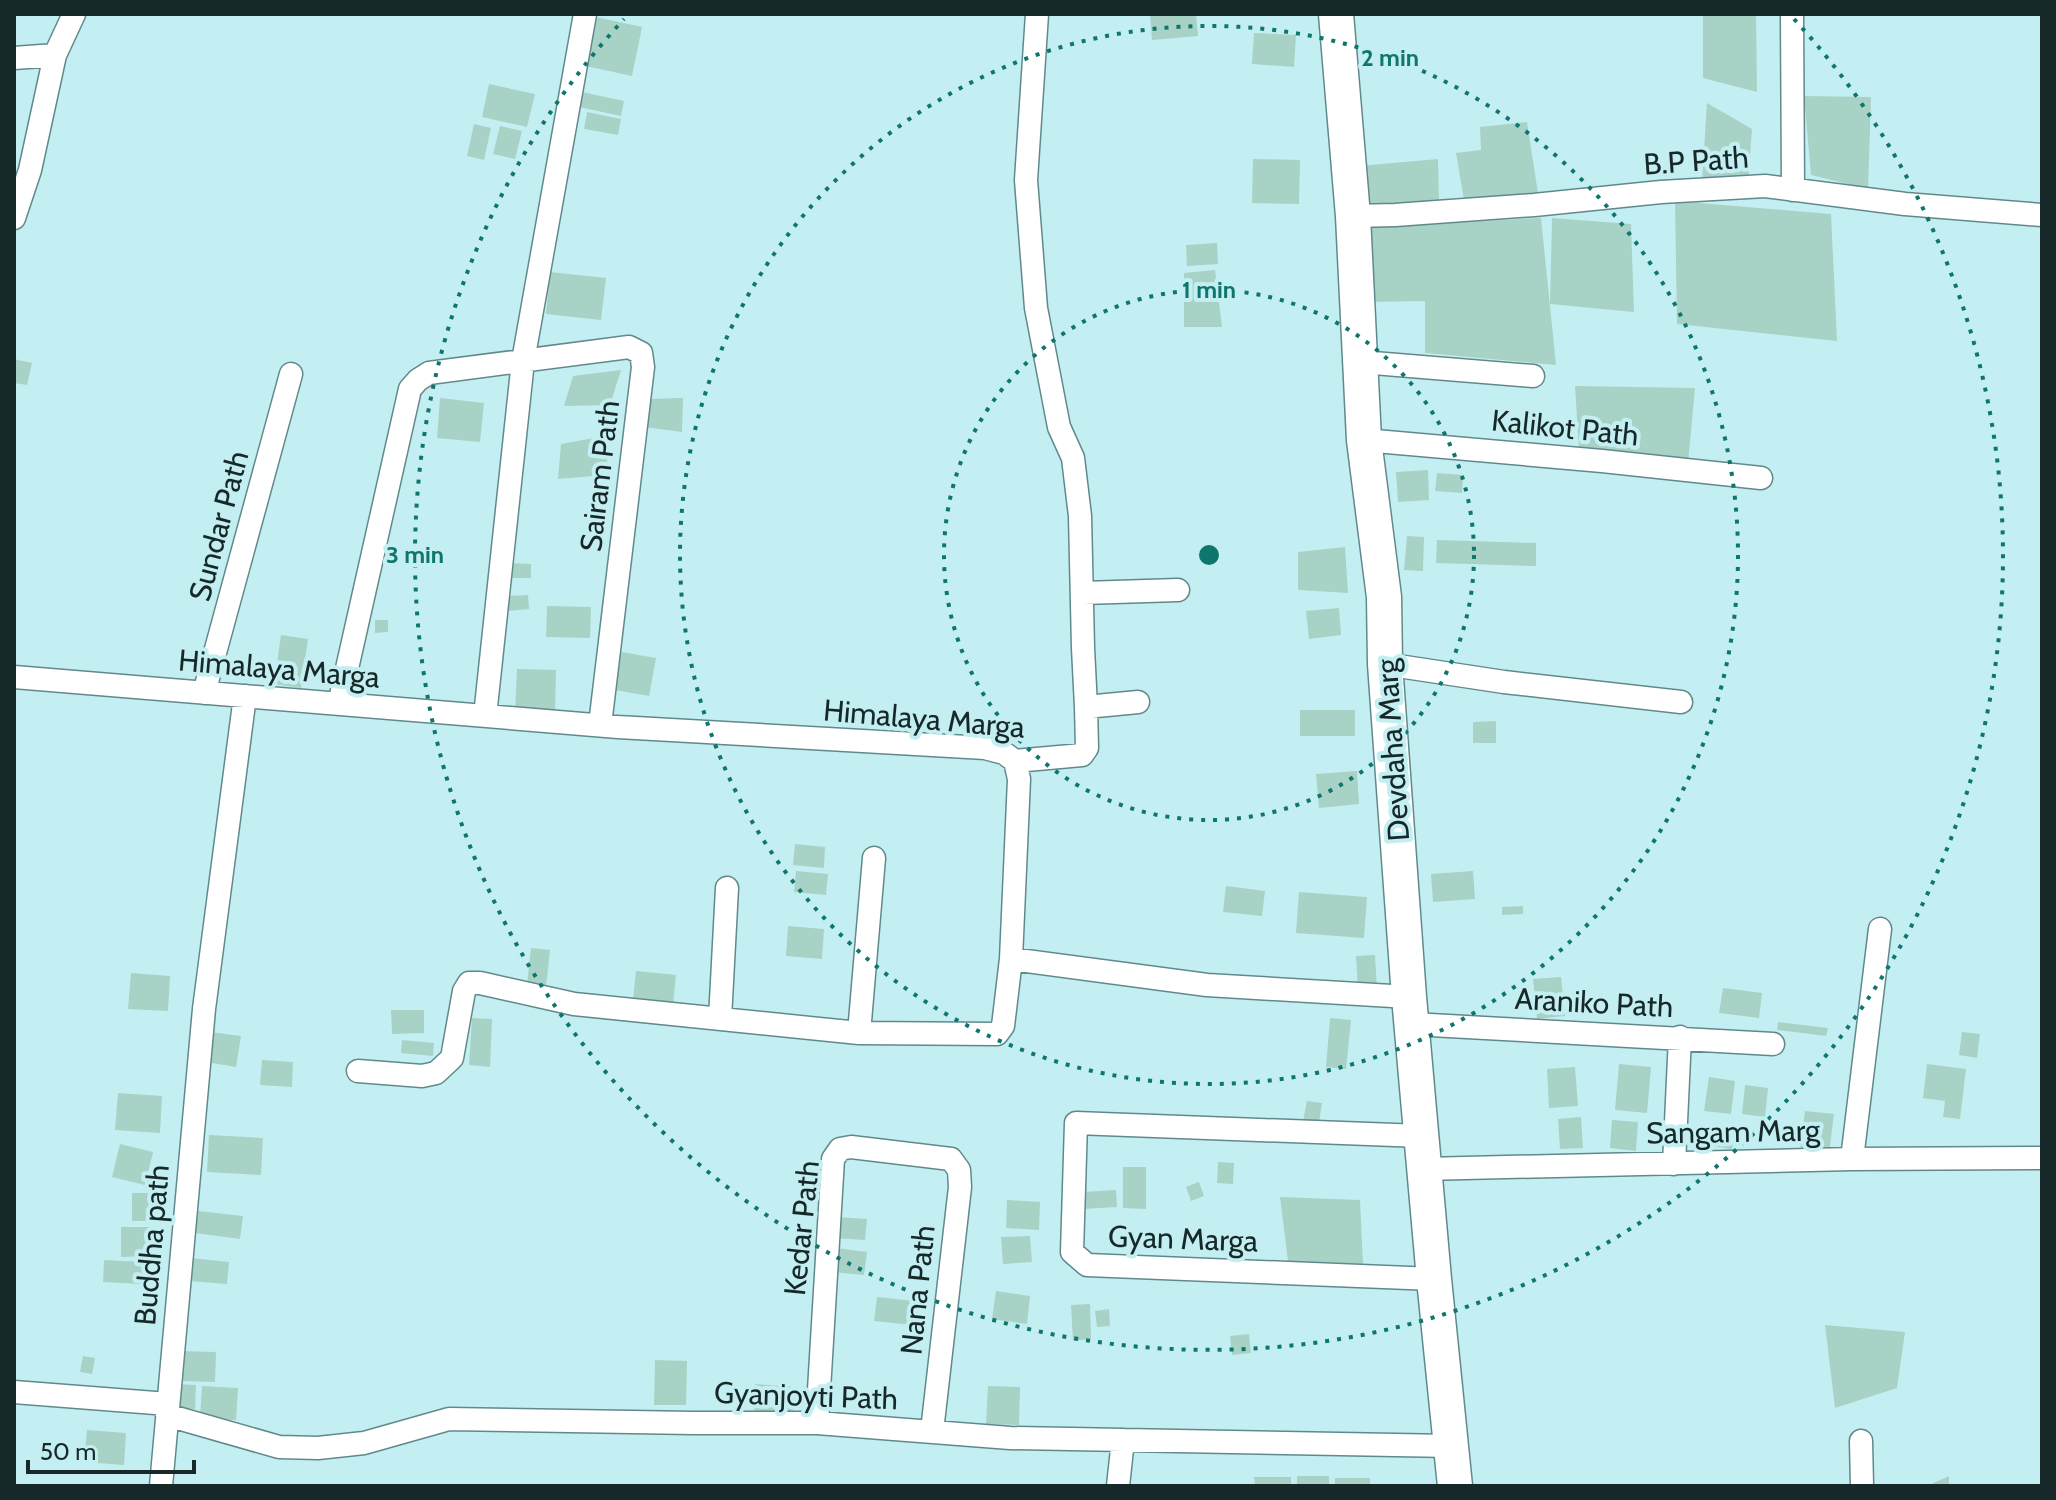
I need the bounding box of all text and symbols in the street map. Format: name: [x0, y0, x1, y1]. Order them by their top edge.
text: 2 min: [1361, 43, 1419, 72]
street label: B.P Path: [1642, 138, 1750, 183]
text: 1 min: [1182, 275, 1236, 304]
street label: Sairam Path: [572, 398, 627, 554]
street label: Kalikot Path: [1490, 401, 1641, 454]
street label: Sundar Path: [181, 447, 256, 605]
text: 3 min: [386, 540, 444, 569]
centre of rings: [1195, 541, 1223, 569]
street label: Himalaya Marga: [177, 641, 382, 696]
street label: Devdaha Marg: [1368, 657, 1417, 842]
street label: Himalaya Marga: [822, 691, 1027, 746]
street label: Araniko Path: [1514, 980, 1674, 1025]
street label: Sangam Marg: [1646, 1111, 1821, 1152]
street label: Kedar Path: [776, 1158, 827, 1297]
street label: Buddha path: [126, 1163, 177, 1327]
street label: Gyan Marga: [1107, 1217, 1259, 1260]
street label: Nana Path: [892, 1223, 943, 1357]
street label: Gyanjoyti Path: [713, 1374, 899, 1417]
scale bar: [28, 1424, 194, 1474]
text: 50 m: [40, 1437, 96, 1466]

